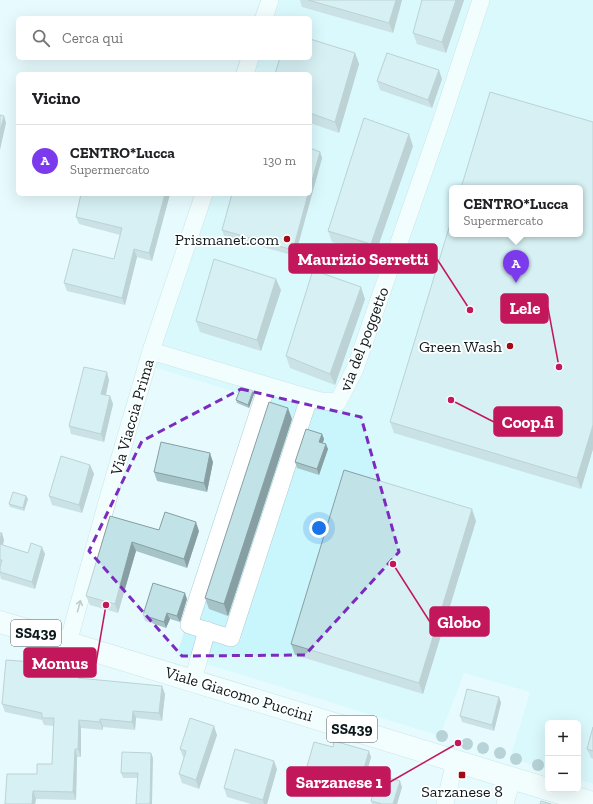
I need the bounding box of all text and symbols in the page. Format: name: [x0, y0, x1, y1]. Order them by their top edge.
search box: [16, 16, 312, 60]
icon: search: [30, 27, 52, 49]
text: Cerca qui: [62, 29, 123, 47]
text: Vicino: [32, 88, 80, 108]
text: CENTRO*Lucca: [70, 144, 175, 162]
text: A: [41, 153, 49, 168]
text: 130 m: [263, 153, 296, 168]
text: Supermercato: [70, 162, 150, 177]
popup: [449, 185, 583, 237]
text: CENTRO*Lucca: [464, 195, 568, 213]
text: Supermercato: [464, 213, 543, 228]
place label: Prismanet.com: [175, 230, 279, 249]
marker: Prismanet.com: [282, 234, 292, 244]
callout: Maurizio Serretti: [289, 244, 437, 273]
text: Maurizio Serretti: [297, 249, 429, 269]
pin: A: [503, 250, 529, 283]
street label: via del poggetto: [335, 284, 393, 394]
callout: Lele: [501, 294, 548, 323]
text: Lele: [510, 298, 540, 318]
place label: Green Wash: [419, 337, 502, 356]
marker: Green Wash: [505, 341, 515, 351]
street label: Via Viaccia Prima: [106, 356, 158, 478]
callout: Coop.fi: [494, 407, 562, 436]
text: Coop.fi: [502, 412, 554, 432]
your location: [309, 518, 329, 538]
one-way arrow: [75, 599, 83, 612]
callout: Globo: [430, 607, 489, 636]
text: Globo: [437, 612, 481, 632]
road number: SS439: [11, 620, 61, 646]
callout: Momus: [24, 648, 96, 677]
text: Momus: [32, 653, 88, 673]
street label: Viale Giacomo Puccini: [162, 662, 316, 726]
road number: SS439: [327, 716, 377, 742]
map controls: [545, 720, 581, 792]
button: +: [545, 720, 581, 756]
button: −: [545, 756, 581, 792]
callout: Sarzanese 1: [287, 767, 390, 796]
marker: Sarzanese 8: [457, 770, 467, 780]
text: Sarzanese 1: [296, 772, 382, 792]
place label: Sarzanese 8: [421, 782, 503, 801]

